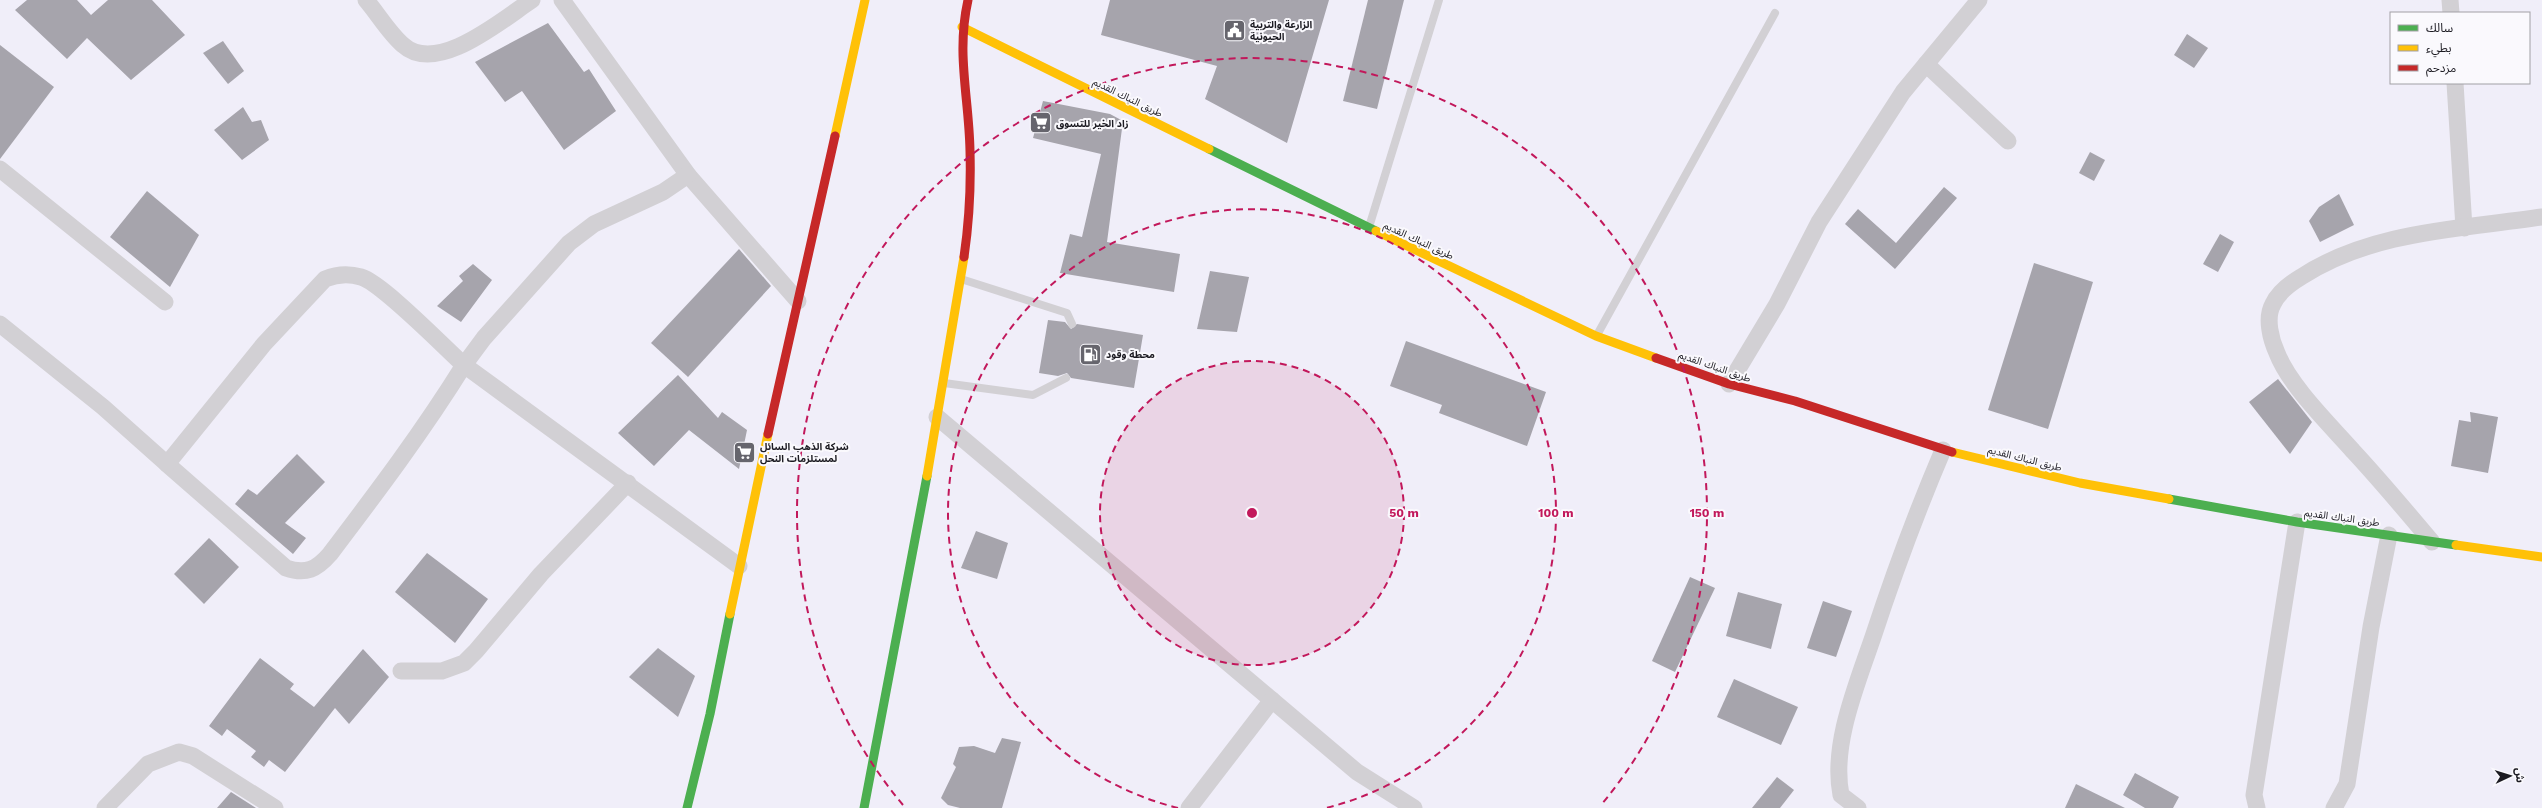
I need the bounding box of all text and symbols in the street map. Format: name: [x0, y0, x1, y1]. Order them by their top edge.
legend: [2390, 12, 2530, 84]
public building icon: الزارعة والتربية الحيونية: [1221, 17, 1247, 43]
place label: الزارعة والتربية الحيونية: [1250, 19, 1313, 43]
text: سالك: [2426, 21, 2453, 35]
text: بطيء: [2426, 41, 2452, 58]
text: مزدحم: [2426, 61, 2456, 77]
street label: طريق النباك القديم: [1090, 76, 1164, 121]
supermarket icon: زاد الخير للتسوق: [1028, 110, 1054, 136]
place label: زاد الخير للتسوق: [1056, 118, 1129, 130]
street label: طريق النباك القديم: [1381, 219, 1456, 263]
fuel station icon: محطة وقود: [1078, 341, 1104, 367]
place label: محطة وقود: [1106, 349, 1155, 360]
street label: طريق النباك القديم: [1677, 349, 1753, 386]
supermarket icon: شركة الذهب السائل لمستلزمات النحل: [731, 439, 757, 465]
place label: شركة الذهب السائل لمستلزمات النحل: [760, 441, 849, 465]
street label: طريق النباك القديم: [1986, 444, 2063, 475]
centre of rings: [1245, 506, 1259, 520]
text: 50 m: [1389, 506, 1419, 520]
text: 100 m: [1538, 506, 1574, 520]
text: 150 m: [1690, 506, 1724, 520]
street label: طريق النباك القديم: [2303, 507, 2380, 530]
north arrow: [2490, 756, 2530, 796]
text: ش: [2512, 767, 2526, 783]

